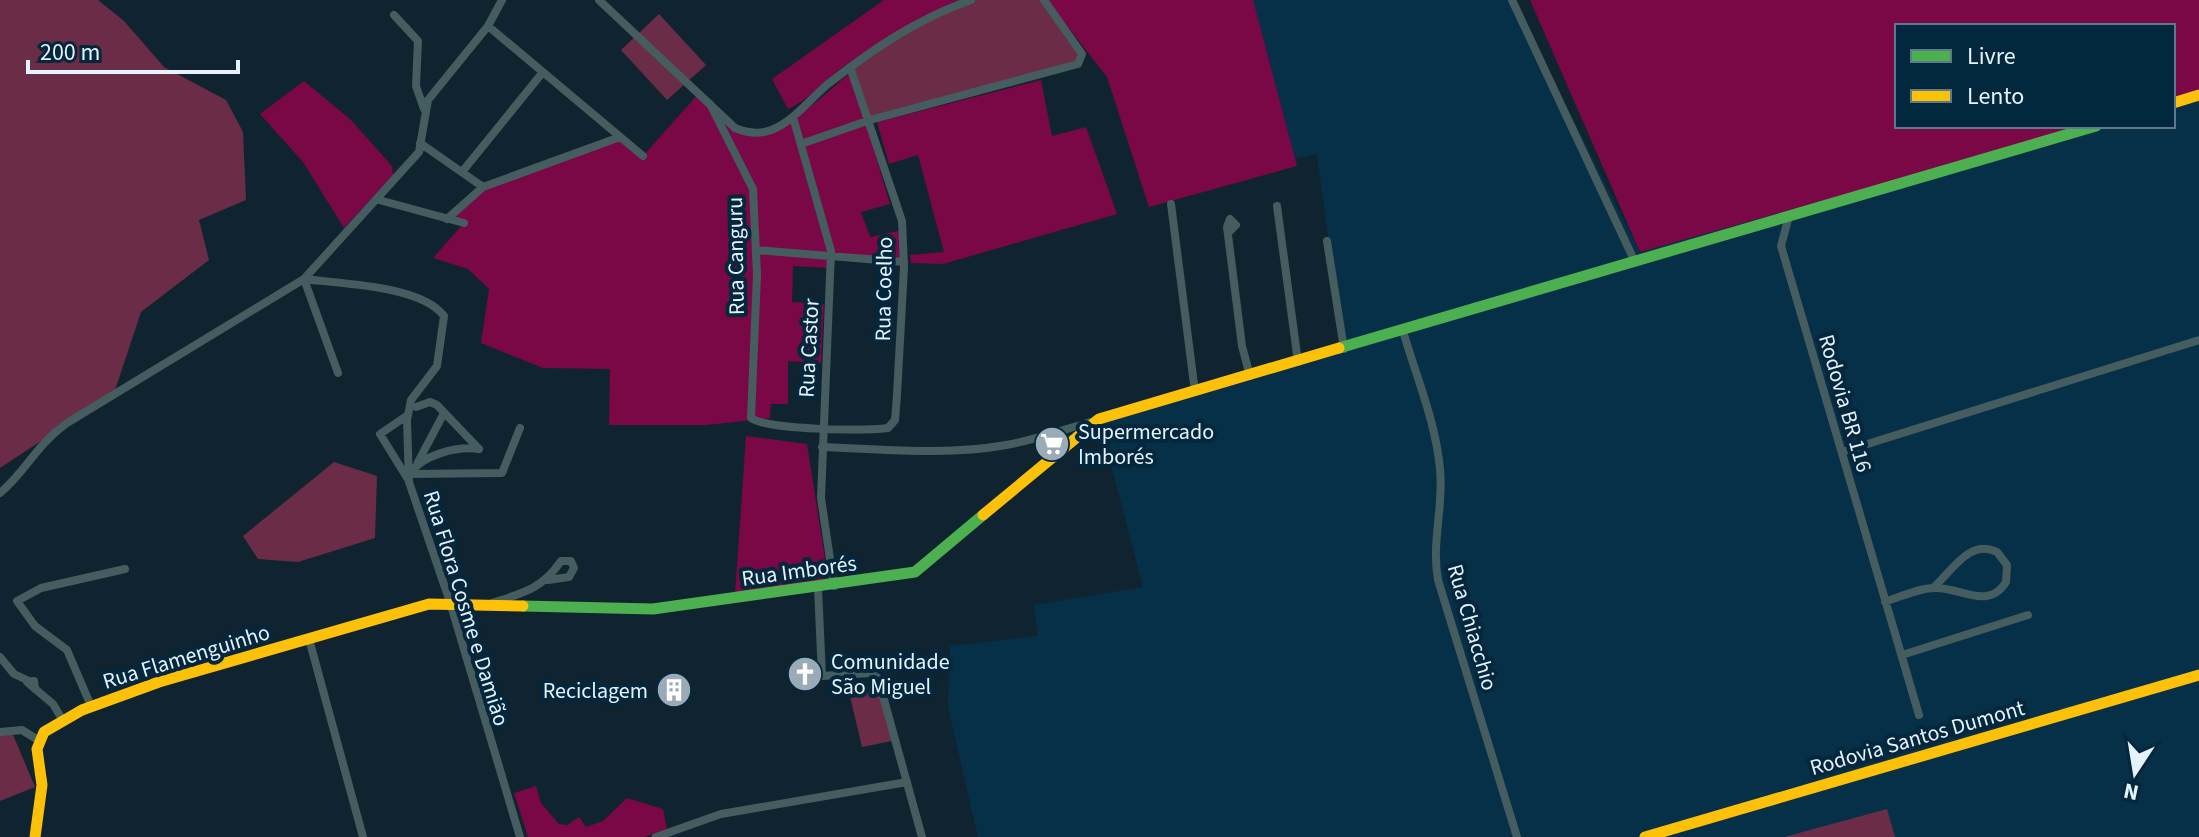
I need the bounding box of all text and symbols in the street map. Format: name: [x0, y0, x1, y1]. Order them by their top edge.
scale bar: [28, 24, 238, 74]
legend: [1895, 24, 2175, 128]
text: 200 m: [40, 35, 100, 70]
text: Livre: [1967, 39, 2016, 74]
text: Lento: [1967, 79, 2024, 114]
street label: Rua Canguru: [719, 197, 753, 315]
street label: Rua Coelho: [867, 236, 901, 342]
street label: Rua Castor: [790, 297, 828, 398]
street label: Rodovia BR 116: [1810, 331, 1880, 476]
place label: Supermercado Imborés: [1078, 416, 1214, 473]
supermarket icon: Supermercado Imborés: [1033, 425, 1071, 463]
street label: Rua Flora Cosme e Damião: [415, 487, 517, 730]
street label: Rua Imborés: [740, 547, 859, 595]
street label: Rua Chiacchio: [1439, 560, 1505, 694]
street label: Rua Flamenguinho: [99, 616, 274, 698]
place label: Comunidade São Miguel: [831, 646, 950, 703]
church icon: Comunidade São Miguel: [786, 655, 824, 693]
building icon: Reciclagem: [655, 671, 693, 709]
place label: Reciclagem: [543, 675, 648, 707]
street label: Rodovia Santos Dumont: [1806, 692, 2029, 784]
north arrow: [2095, 733, 2175, 813]
text: N: [2121, 774, 2142, 809]

